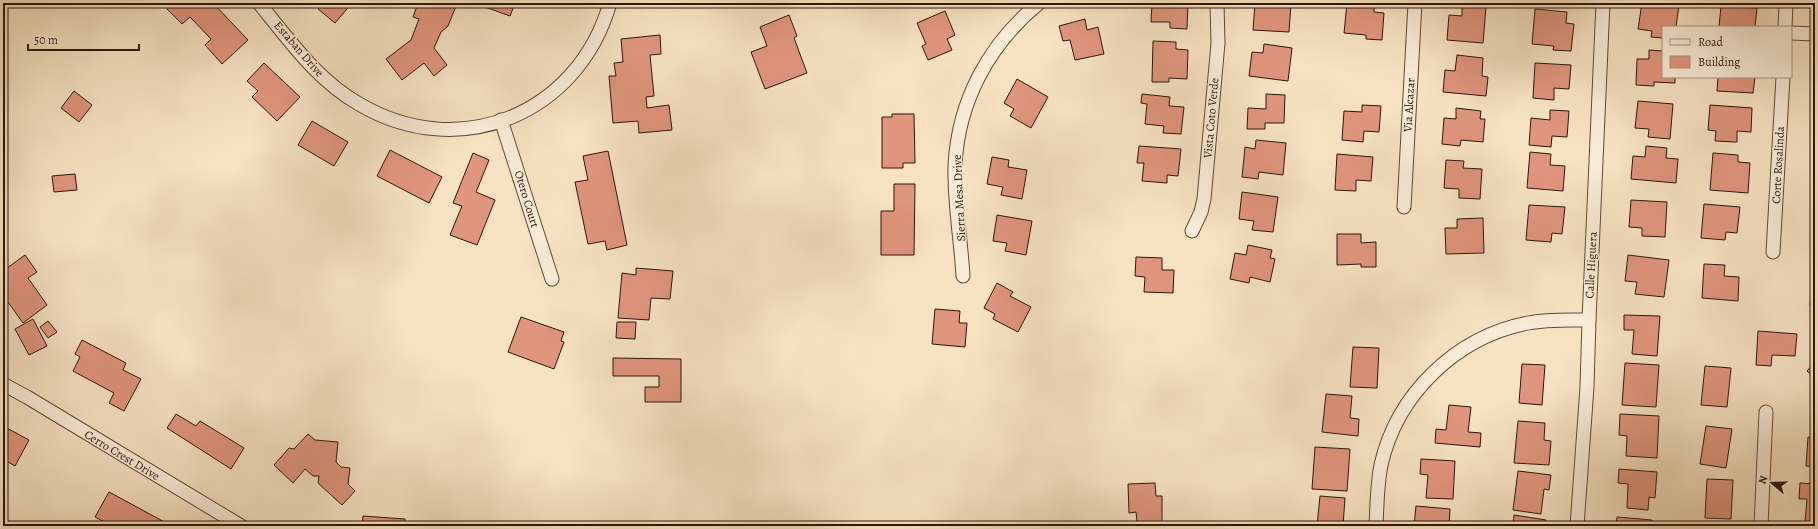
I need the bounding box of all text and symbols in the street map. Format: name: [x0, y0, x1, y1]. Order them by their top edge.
street label: Estaban Drive: [270, 18, 328, 80]
scale bar: [28, 26, 139, 52]
legend: [1662, 26, 1792, 78]
text: 50 m: [34, 32, 58, 48]
text: Road: [1698, 34, 1724, 50]
text: Building: [1698, 54, 1740, 70]
street label: Vista Coto Verde: [1199, 77, 1222, 160]
street label: Via Alcazar: [1400, 77, 1418, 133]
street label: Corte Rosalinda: [1768, 125, 1788, 204]
street label: Sierra Mesa Drive: [949, 154, 969, 242]
street label: Otero Court: [511, 169, 543, 229]
street label: Calle Higuera: [1581, 231, 1601, 299]
street label: Cerro Crest Drive: [81, 426, 163, 484]
north arrow: [1752, 463, 1792, 503]
text: N: [1755, 474, 1771, 486]

